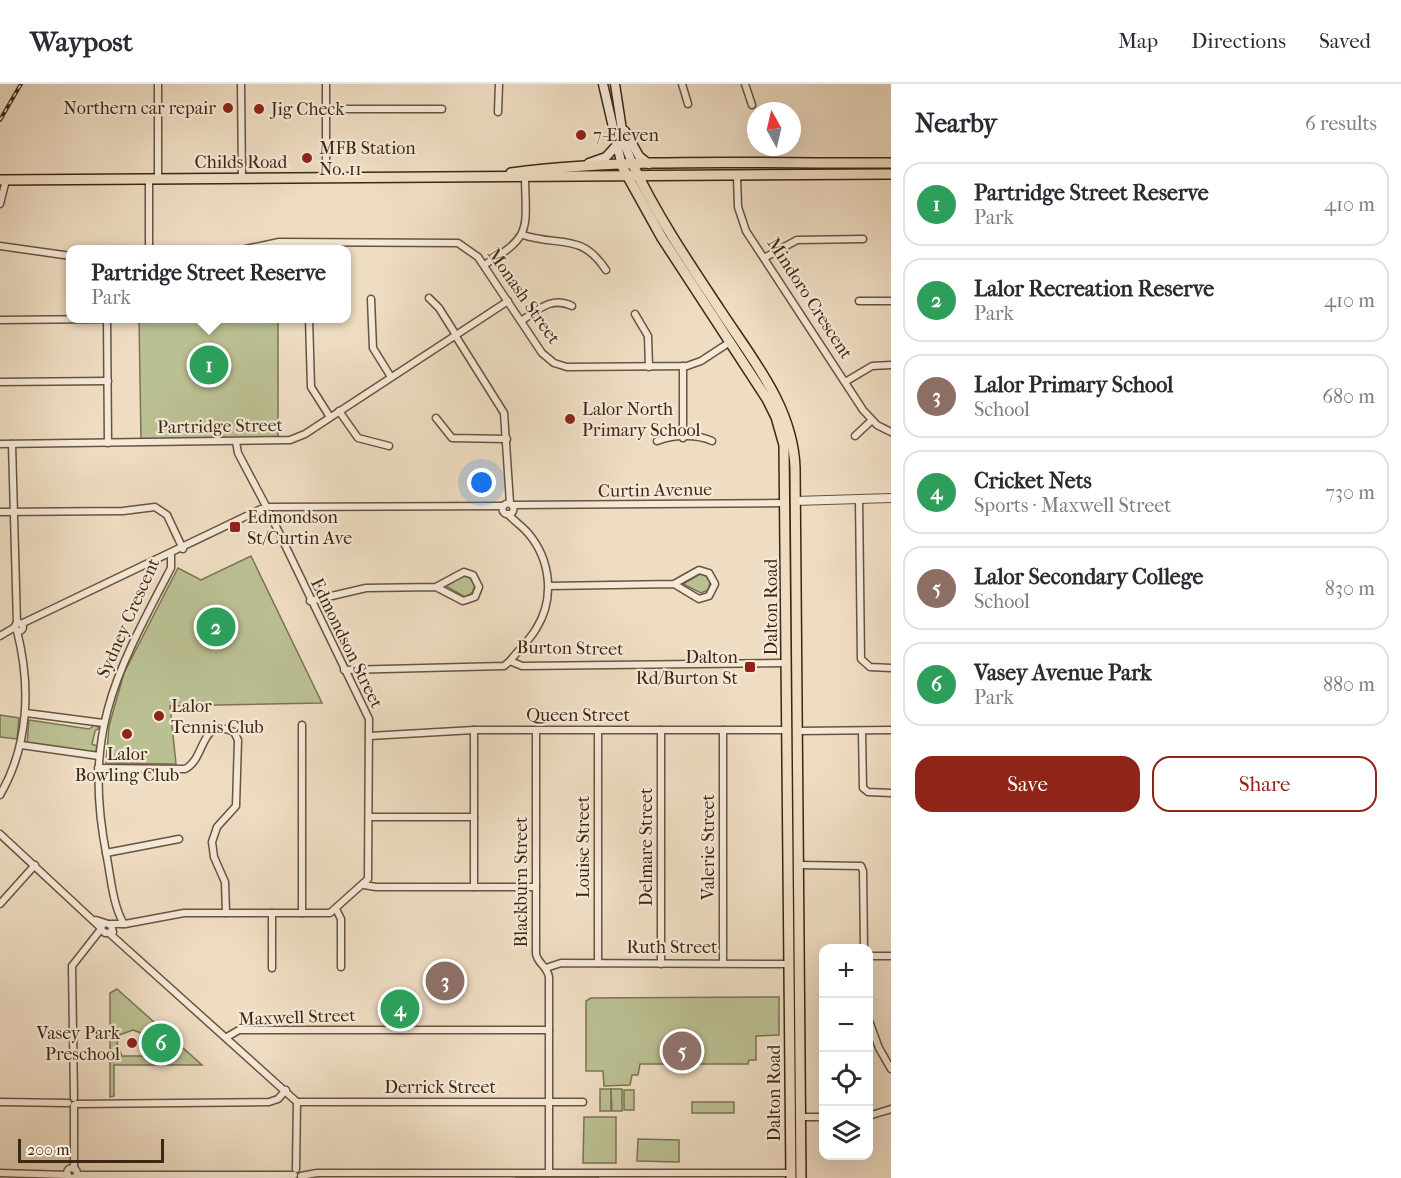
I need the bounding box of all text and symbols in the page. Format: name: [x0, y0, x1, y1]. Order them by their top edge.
text: Waypost: [30, 25, 133, 58]
text: Map: [1118, 29, 1158, 53]
text: Directions: [1191, 29, 1286, 53]
text: Saved: [1319, 29, 1371, 53]
place label: Northern car repair: [63, 98, 216, 119]
place label: Jig Check: [269, 99, 345, 120]
marker: Northern car repair: [221, 101, 235, 115]
marker: Jig Check: [252, 102, 266, 116]
north arrow: [747, 102, 801, 156]
text: Nearby: [915, 108, 997, 139]
text: 6 results: [1305, 112, 1377, 135]
place label: 7-Eleven: [593, 125, 659, 146]
marker: 7-Eleven: [574, 128, 588, 142]
place label: MFB Station No. 11: [319, 138, 416, 180]
marker: MFB Station No. 11: [300, 151, 314, 165]
street label: Childs Road: [195, 152, 288, 173]
text: Partridge Street Reserve: [974, 180, 1209, 206]
text: 1: [933, 193, 940, 216]
text: 410 m: [1324, 193, 1375, 216]
text: Park: [974, 206, 1014, 229]
street label: Mindoro Crescent: [763, 234, 857, 363]
street label: Monash Street: [483, 244, 565, 349]
popup: [66, 245, 351, 323]
text: Partridge Street Reserve: [91, 260, 326, 286]
text: Lalor Recreation Reserve: [974, 276, 1214, 302]
text: Park: [91, 286, 131, 309]
text: 2: [931, 289, 942, 312]
text: 410 m: [1324, 289, 1375, 312]
text: Park: [974, 302, 1014, 325]
pin: 1: [190, 342, 228, 388]
text: Lalor Primary School: [974, 372, 1173, 398]
text: 3: [932, 385, 941, 408]
text: 680 m: [1322, 385, 1375, 408]
text: School: [974, 398, 1030, 421]
place label: Lalor North Primary School: [582, 399, 701, 441]
marker: Lalor North Primary School: [563, 412, 577, 426]
street label: Partridge Street: [157, 415, 284, 438]
your location: [467, 468, 496, 497]
text: Cricket Nets: [974, 468, 1092, 494]
street label: Curtin Avenue: [598, 479, 712, 502]
text: 4: [931, 481, 942, 504]
text: 730 m: [1325, 481, 1375, 504]
text: Sports · Maxwell Street: [974, 494, 1171, 517]
place label: Edmondson St/Curtin Ave: [247, 507, 352, 549]
marker: Edmondson St/Curtin Ave: [228, 520, 242, 534]
street label: Sydney Crescent: [93, 555, 164, 681]
street label: Dalton Road: [761, 558, 782, 655]
text: Lalor Secondary College: [974, 564, 1203, 590]
street label: Edmondson Street: [306, 575, 387, 712]
text: 5: [932, 577, 941, 600]
text: 830 m: [1325, 577, 1375, 600]
text: School: [974, 590, 1030, 613]
pin: 2: [196, 604, 236, 650]
street label: Burton Street: [516, 637, 624, 660]
place label: Dalton Rd/Burton St: [636, 647, 739, 689]
marker: Dalton Rd/Burton St: [743, 660, 757, 674]
text: Vasey Avenue Park: [974, 660, 1152, 686]
text: 6: [931, 673, 942, 696]
text: 880 m: [1323, 673, 1375, 696]
text: Park: [974, 686, 1014, 709]
place label: Lalor Tennis Club: [171, 696, 264, 738]
street label: Queen Street: [526, 705, 630, 726]
marker: Lalor Tennis Club: [152, 709, 166, 723]
marker: Lalor Bowling Club: [120, 727, 134, 741]
place label: Lalor Bowling Club: [75, 744, 179, 786]
button: Save: [915, 756, 1140, 812]
button: Share: [1152, 756, 1377, 812]
street label: Delmare Street: [636, 787, 657, 906]
street label: Valerie Street: [698, 794, 719, 901]
street label: Louise Street: [573, 795, 594, 898]
street label: Blackburn Street: [511, 816, 532, 948]
street label: Ruth Street: [627, 937, 718, 958]
map controls: [819, 944, 873, 1160]
button: +: [819, 944, 873, 998]
pin: 3: [426, 958, 464, 1004]
pin: 4: [380, 986, 420, 1032]
button: −: [819, 998, 873, 1052]
street label: Maxwell Street: [238, 1005, 357, 1030]
pin: 6: [142, 1020, 180, 1066]
place label: Vasey Park Preschool: [36, 1023, 121, 1065]
pin: 5: [662, 1028, 702, 1074]
marker: Vasey Park Preschool: [125, 1036, 139, 1050]
street label: Dalton Road: [764, 1044, 785, 1141]
button: locate: [819, 1052, 873, 1106]
street label: Derrick Street: [384, 1077, 496, 1098]
button: layers: [819, 1106, 873, 1160]
scale bar: [18, 1136, 164, 1164]
text: 200 m: [27, 1140, 70, 1159]

